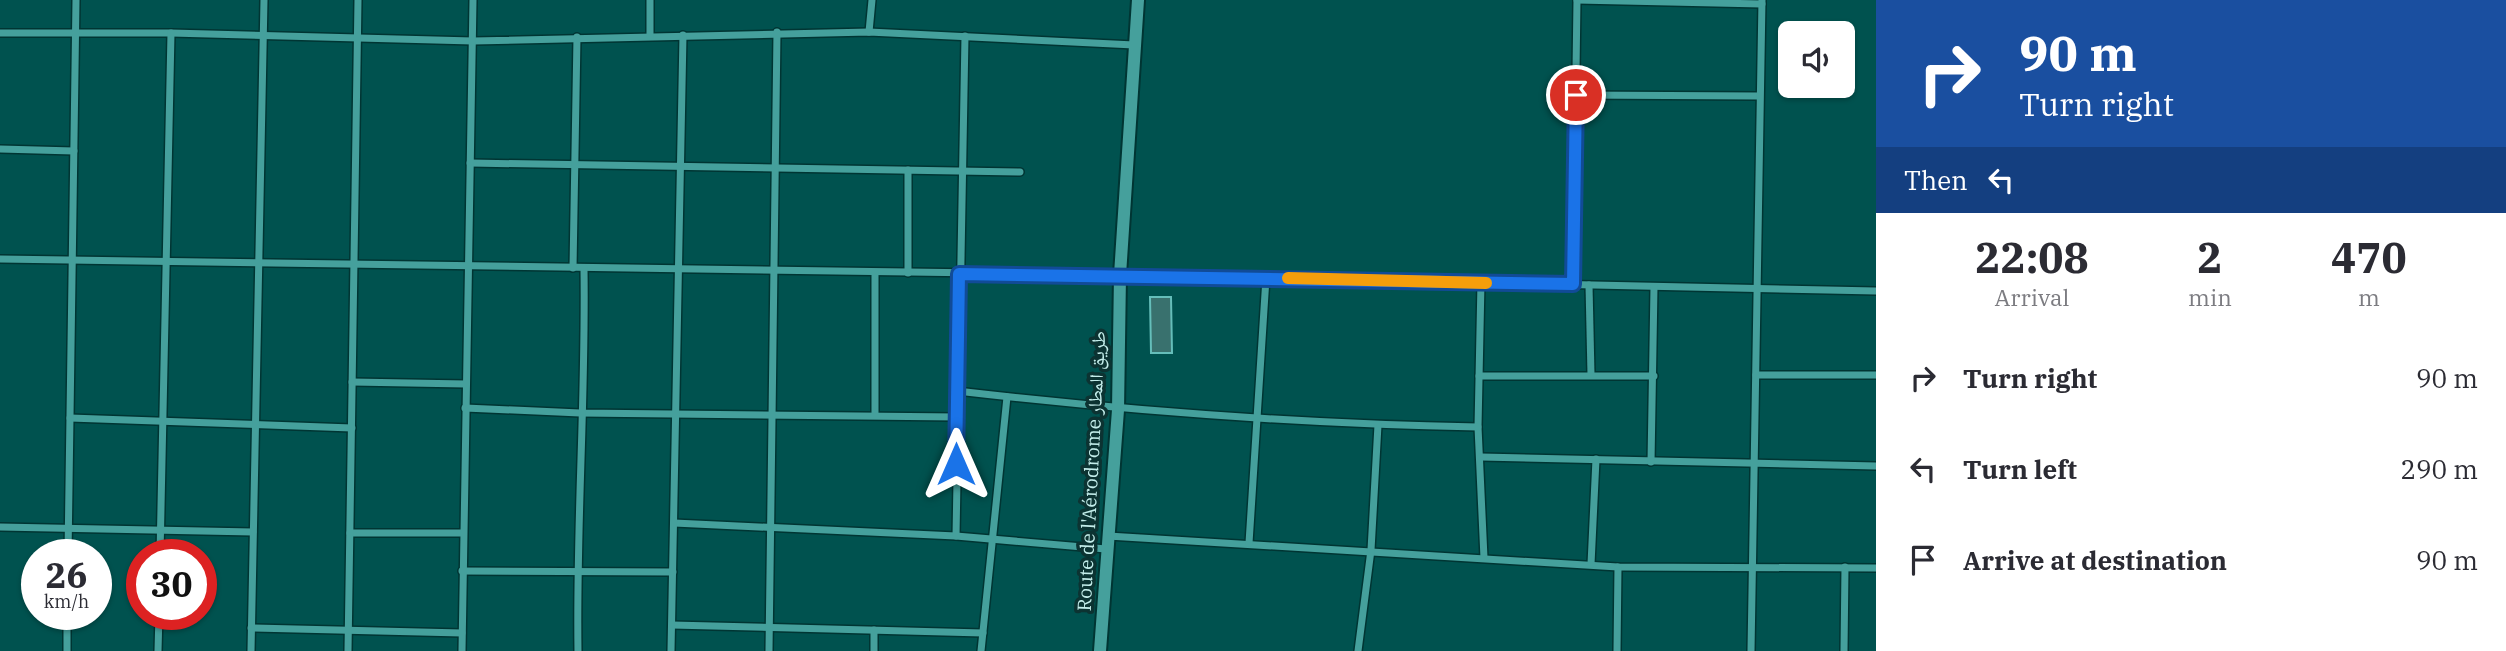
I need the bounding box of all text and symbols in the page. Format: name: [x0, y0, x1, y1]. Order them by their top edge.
map controls: [1778, 21, 1855, 98]
button: sound: [1778, 21, 1855, 98]
text: 90 m: [2019, 21, 2137, 84]
icon: right: [1904, 28, 1995, 119]
pin: [1546, 65, 1606, 125]
icon: arrive: [1557, 76, 1595, 114]
text: Turn right: [2019, 83, 2174, 125]
icon: left: [1982, 161, 2020, 199]
text: Then: [1904, 163, 1968, 197]
text: 22:08: [1975, 230, 2089, 285]
text: 2: [2197, 230, 2223, 285]
text: 470: [2331, 230, 2407, 285]
text: Arrival: [1995, 282, 2069, 312]
text: min: [2188, 282, 2232, 312]
text: m: [2358, 282, 2380, 312]
street label: Route de l'Aérodrome طريق المطار: [1072, 330, 1110, 612]
icon: right: [1904, 359, 1942, 397]
text: Turn right: [1963, 361, 2097, 395]
text: 90 m: [2416, 361, 2478, 395]
position arrow: [919, 427, 993, 501]
icon: left: [1904, 450, 1942, 488]
text: Turn left: [1963, 452, 2077, 486]
text: 290 m: [2400, 452, 2478, 486]
speed limit sign: 30: [126, 539, 217, 630]
icon: arrive: [1904, 541, 1942, 579]
text: Arrive at destination: [1963, 543, 2227, 577]
text: 90 m: [2416, 543, 2478, 577]
text: 26: [45, 552, 88, 598]
text: km/h: [44, 590, 89, 613]

